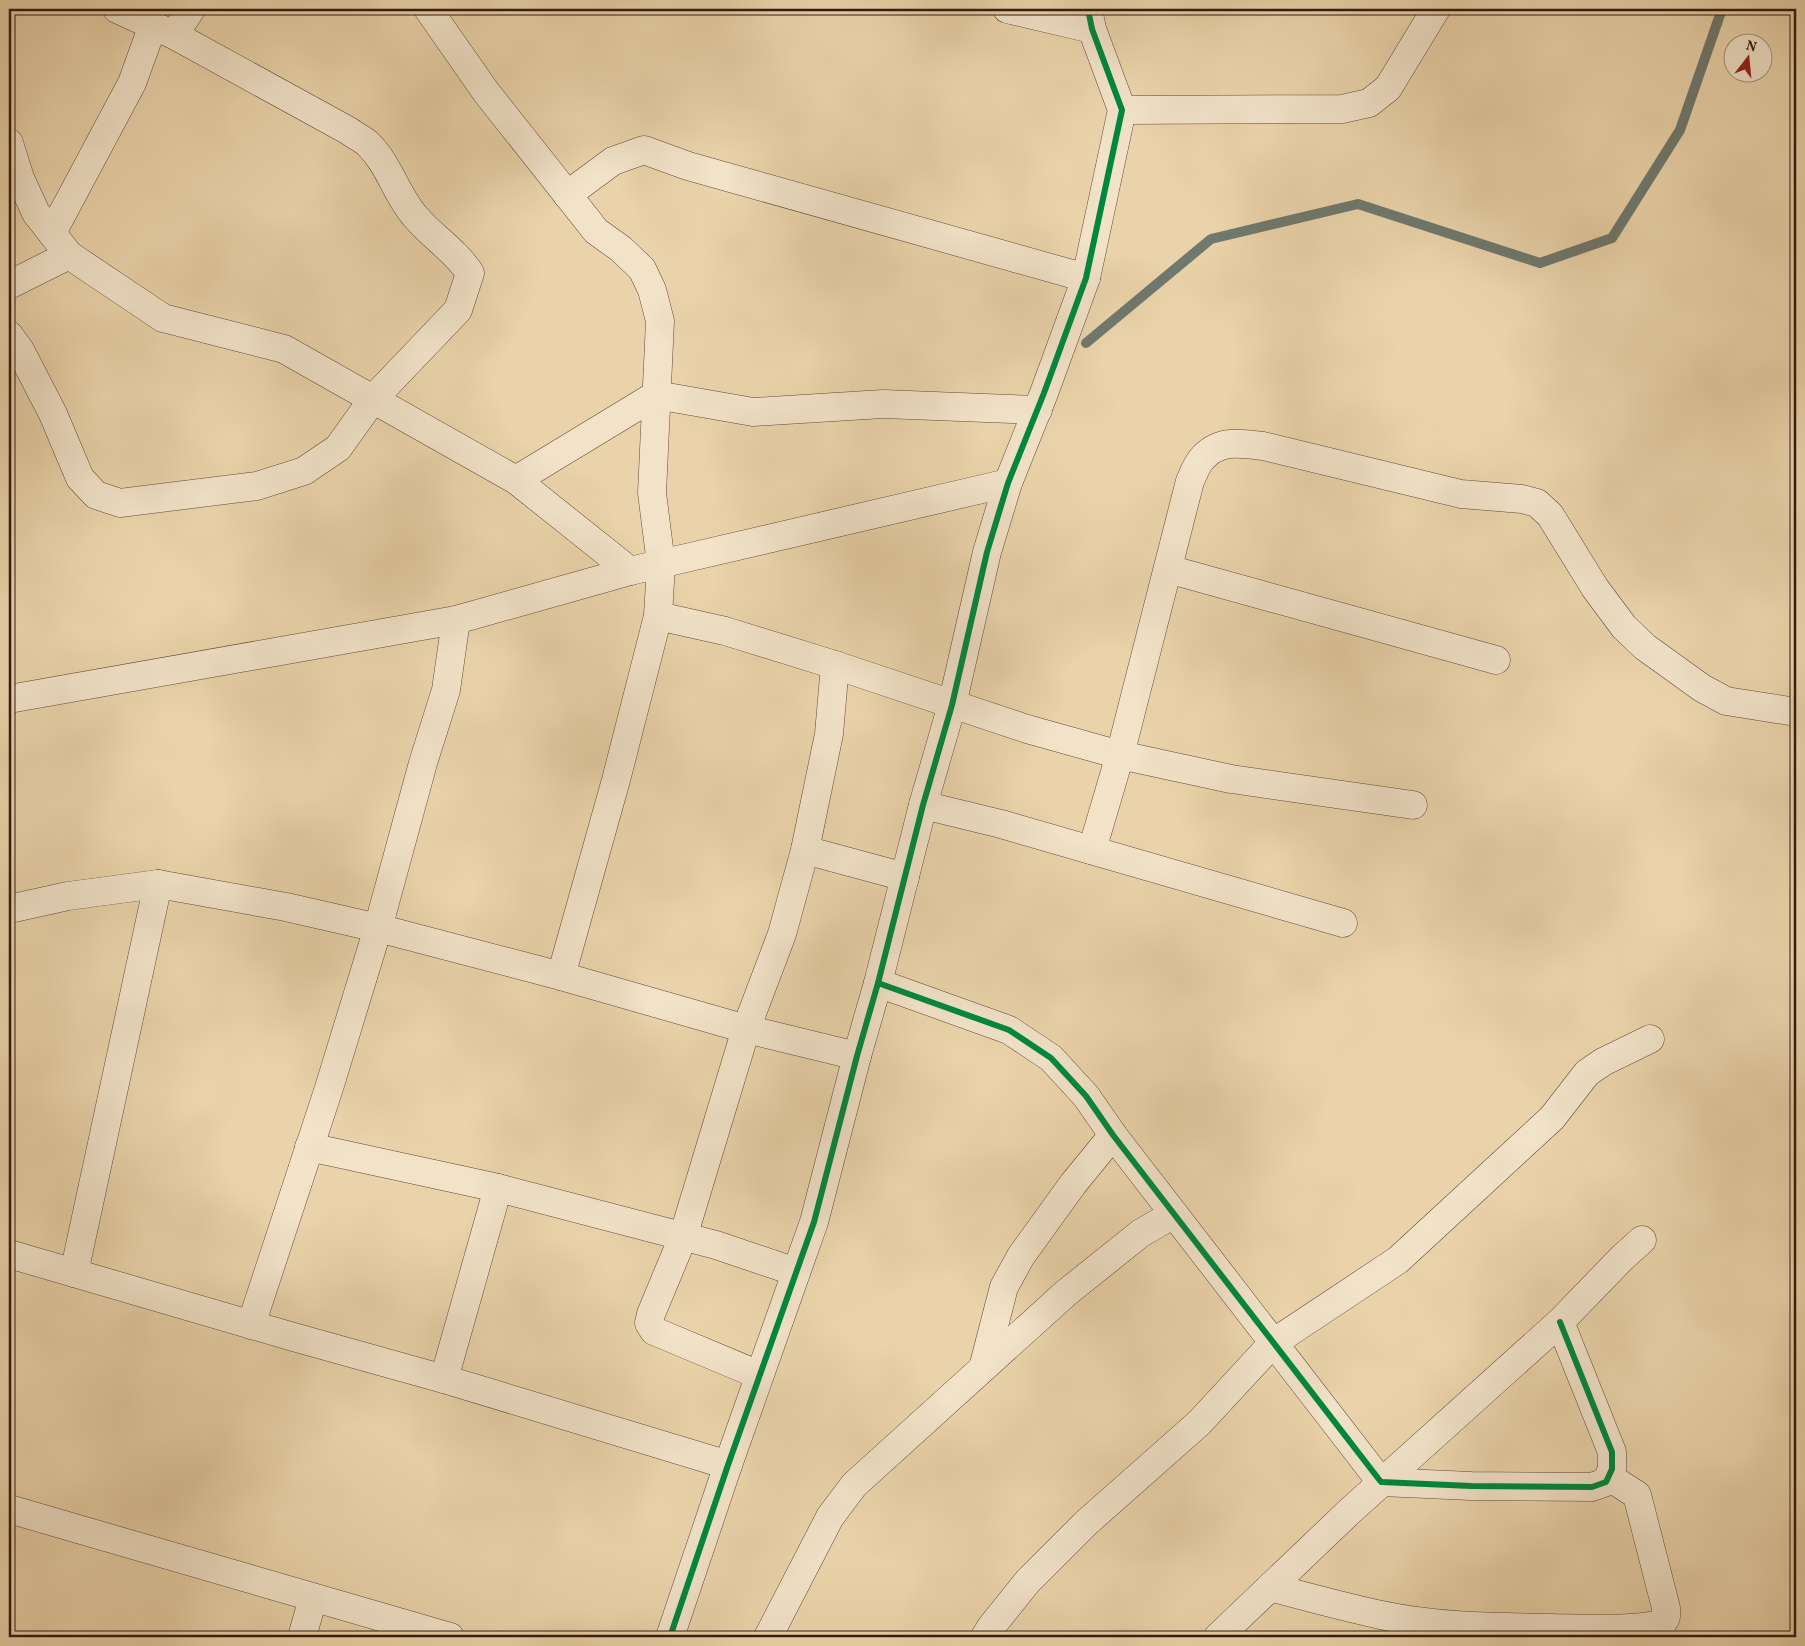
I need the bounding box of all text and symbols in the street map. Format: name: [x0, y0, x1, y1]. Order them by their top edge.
north arrow: [1722, 32, 1772, 82]
text: N: [1744, 36, 1759, 57]

